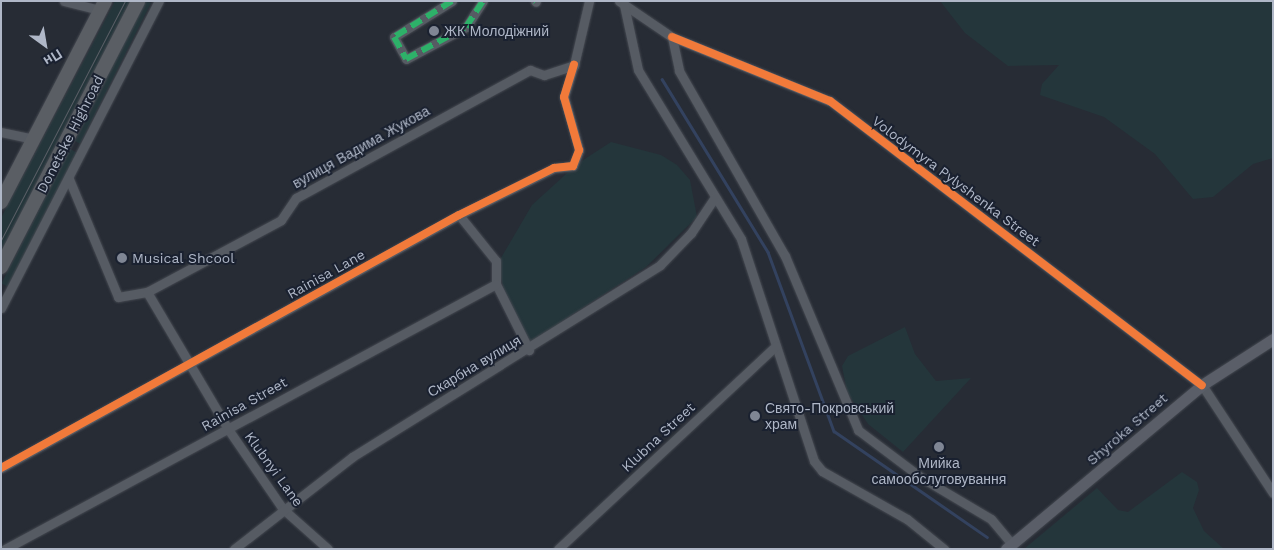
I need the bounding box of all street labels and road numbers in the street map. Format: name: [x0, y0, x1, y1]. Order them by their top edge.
street label: Donetske Highroad: [33, 72, 107, 196]
street label: вулиця Вадима Жукова: [289, 102, 433, 192]
street label: Volodymyra Pylyshenka Street: [869, 112, 1043, 250]
street label: Rainisa Lane: [284, 246, 368, 302]
street label: Скарбна вулиця: [424, 332, 524, 400]
street label: Rainisa Street: [198, 373, 290, 435]
street label: Shyroka Street: [1083, 389, 1171, 469]
street label: Klubna Street: [618, 399, 698, 475]
street label: Klubnyi Lane: [241, 428, 307, 510]

